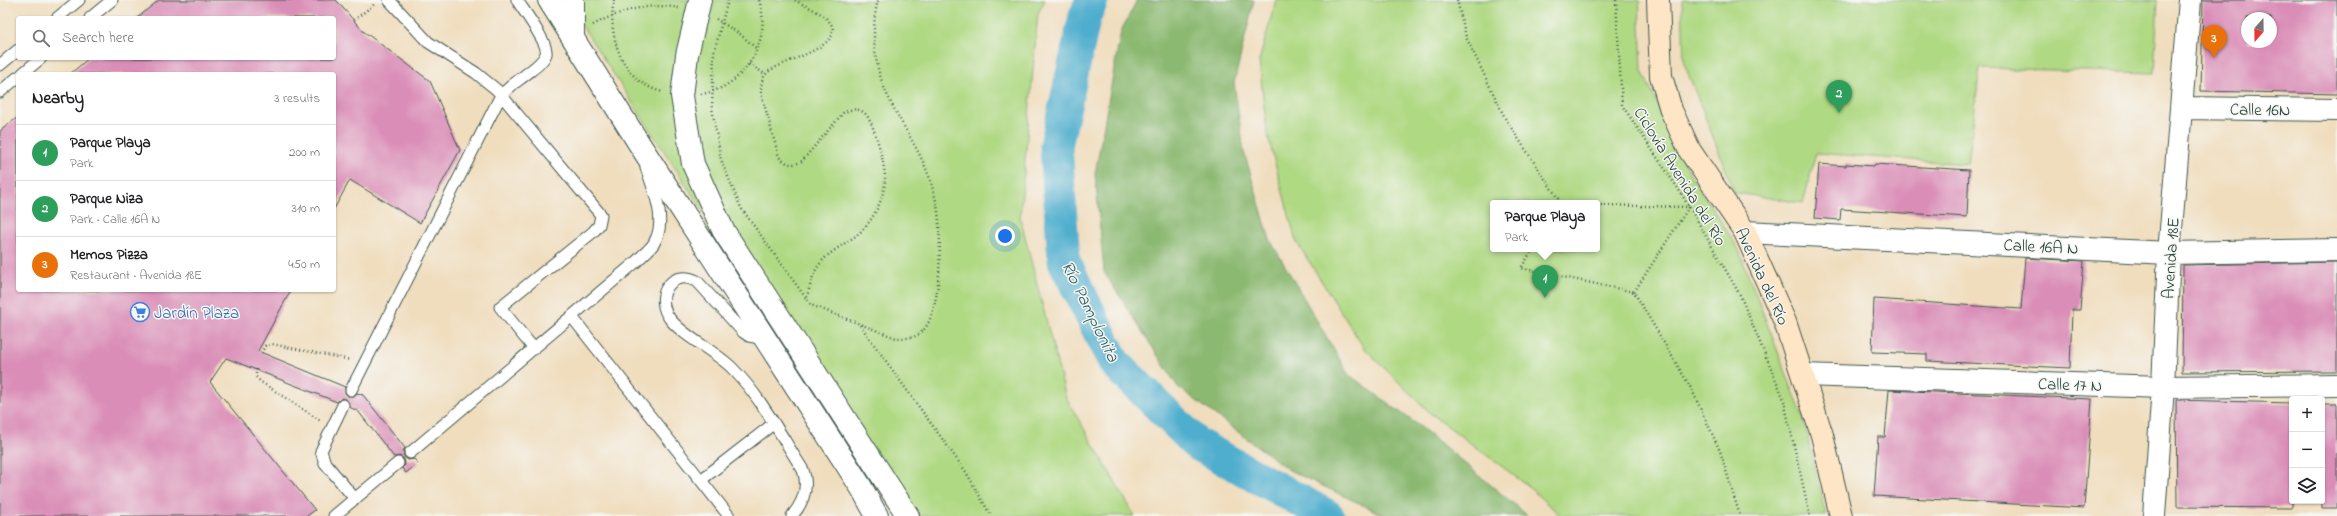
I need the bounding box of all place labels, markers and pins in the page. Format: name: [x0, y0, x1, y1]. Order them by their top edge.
pin: 3: [2201, 25, 2227, 58]
pin: 2: [1826, 80, 1852, 113]
pin: 1: [1532, 265, 1558, 298]
supermarket icon: Jardín Plaza: [129, 301, 151, 323]
place label: Jardín Plaza: [154, 301, 239, 326]

